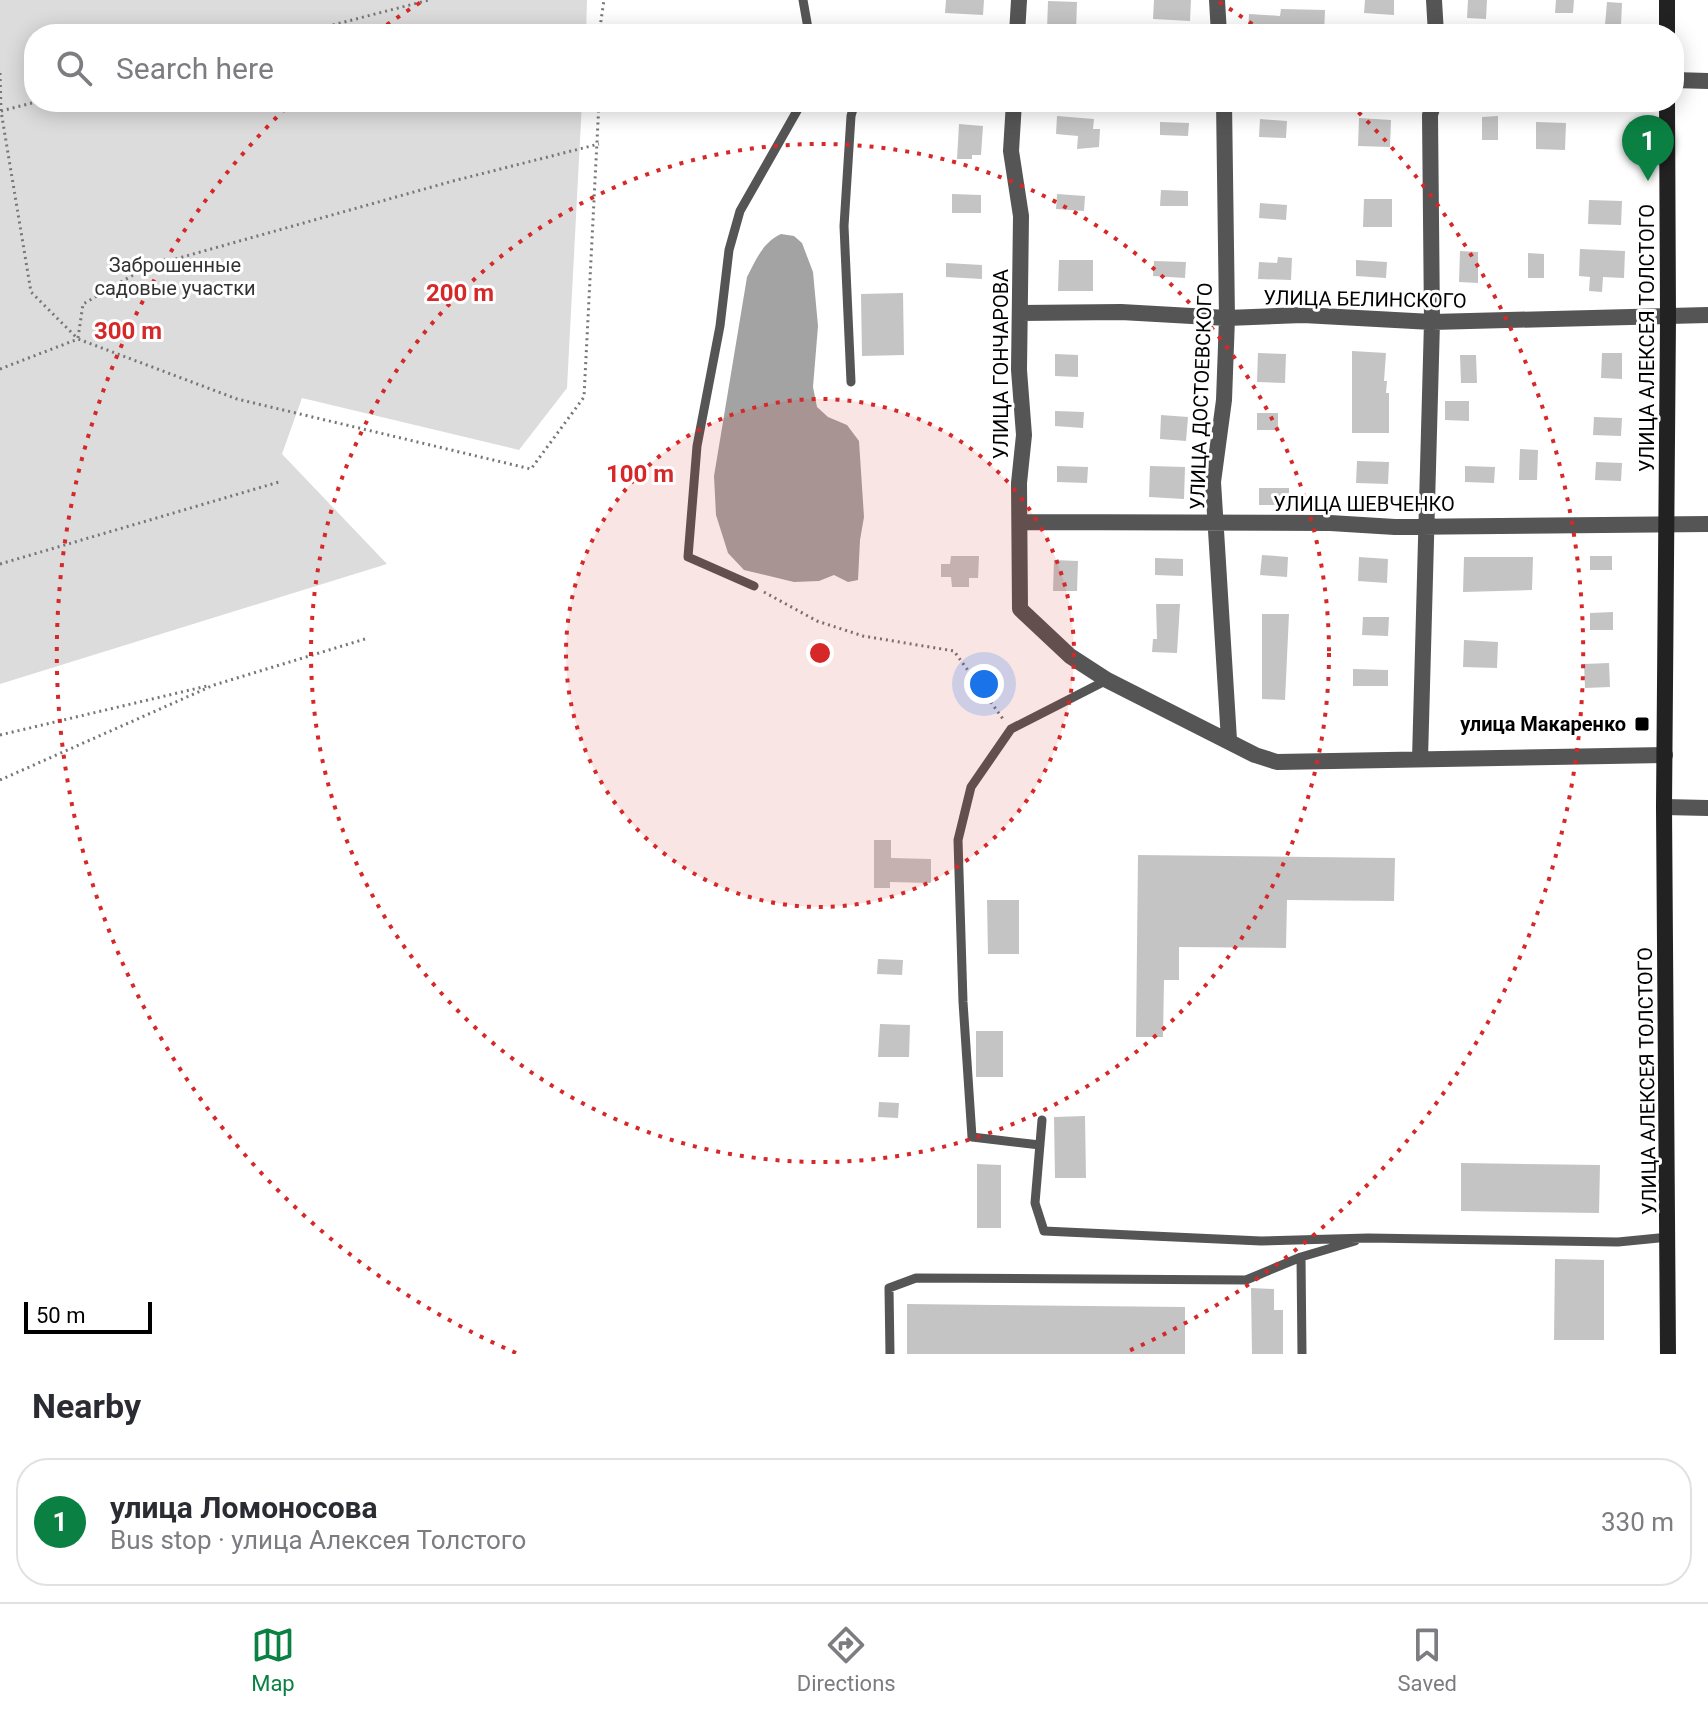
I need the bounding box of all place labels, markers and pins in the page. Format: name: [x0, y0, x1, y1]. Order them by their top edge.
pin: 1: [1622, 115, 1674, 181]
centre of rings: [806, 639, 834, 667]
place label: улица Макаренко: [1460, 712, 1626, 736]
marker: улица Макаренко: [1633, 715, 1651, 733]

